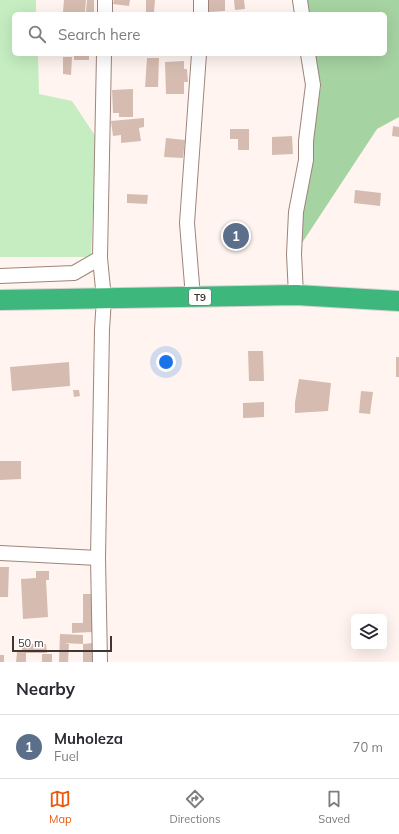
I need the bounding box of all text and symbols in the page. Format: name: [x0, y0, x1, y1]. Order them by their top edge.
search box: [12, 12, 387, 56]
icon: search: [26, 23, 48, 45]
text: Search here: [58, 25, 140, 44]
pin: 1: [223, 221, 249, 251]
road number: T9: [189, 289, 211, 305]
your location: [156, 352, 176, 372]
map controls: [351, 614, 387, 650]
button: layers: [351, 614, 387, 650]
scale bar: [12, 634, 112, 653]
text: 50 m: [18, 636, 44, 650]
text: Nearby: [16, 678, 75, 699]
text: Muholeza: [54, 729, 123, 748]
text: 1: [25, 739, 33, 755]
text: 70 m: [353, 739, 383, 755]
text: Fuel: [54, 748, 79, 764]
tab: Map: [49, 788, 72, 826]
tab: Directions: [170, 788, 220, 826]
tab: Saved: [318, 788, 350, 826]

